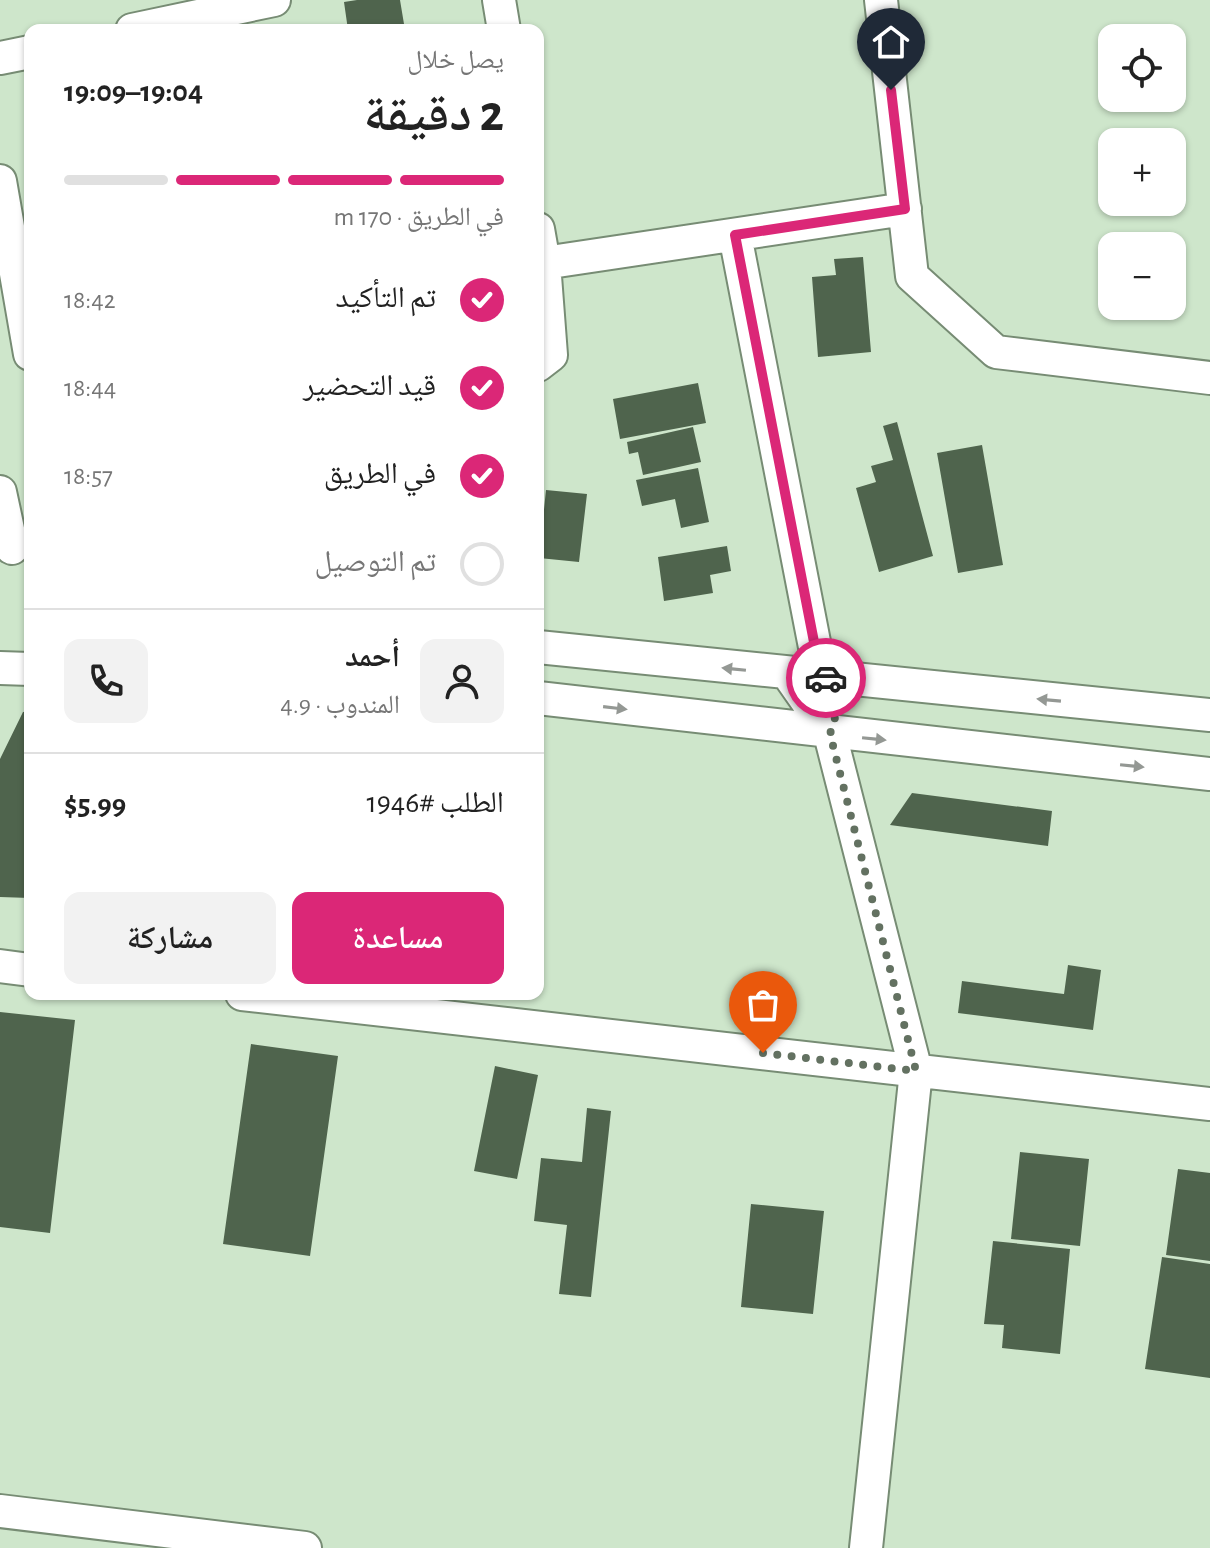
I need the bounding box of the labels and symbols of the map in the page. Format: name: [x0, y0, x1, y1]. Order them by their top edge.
pin: [857, 8, 925, 90]
courier: [786, 638, 866, 718]
one-way arrow: [721, 662, 746, 675]
one-way arrow: [1036, 693, 1061, 706]
one-way arrow: [603, 702, 628, 715]
one-way arrow: [862, 732, 887, 745]
one-way arrow: [1120, 759, 1145, 772]
pin: [729, 971, 797, 1053]

